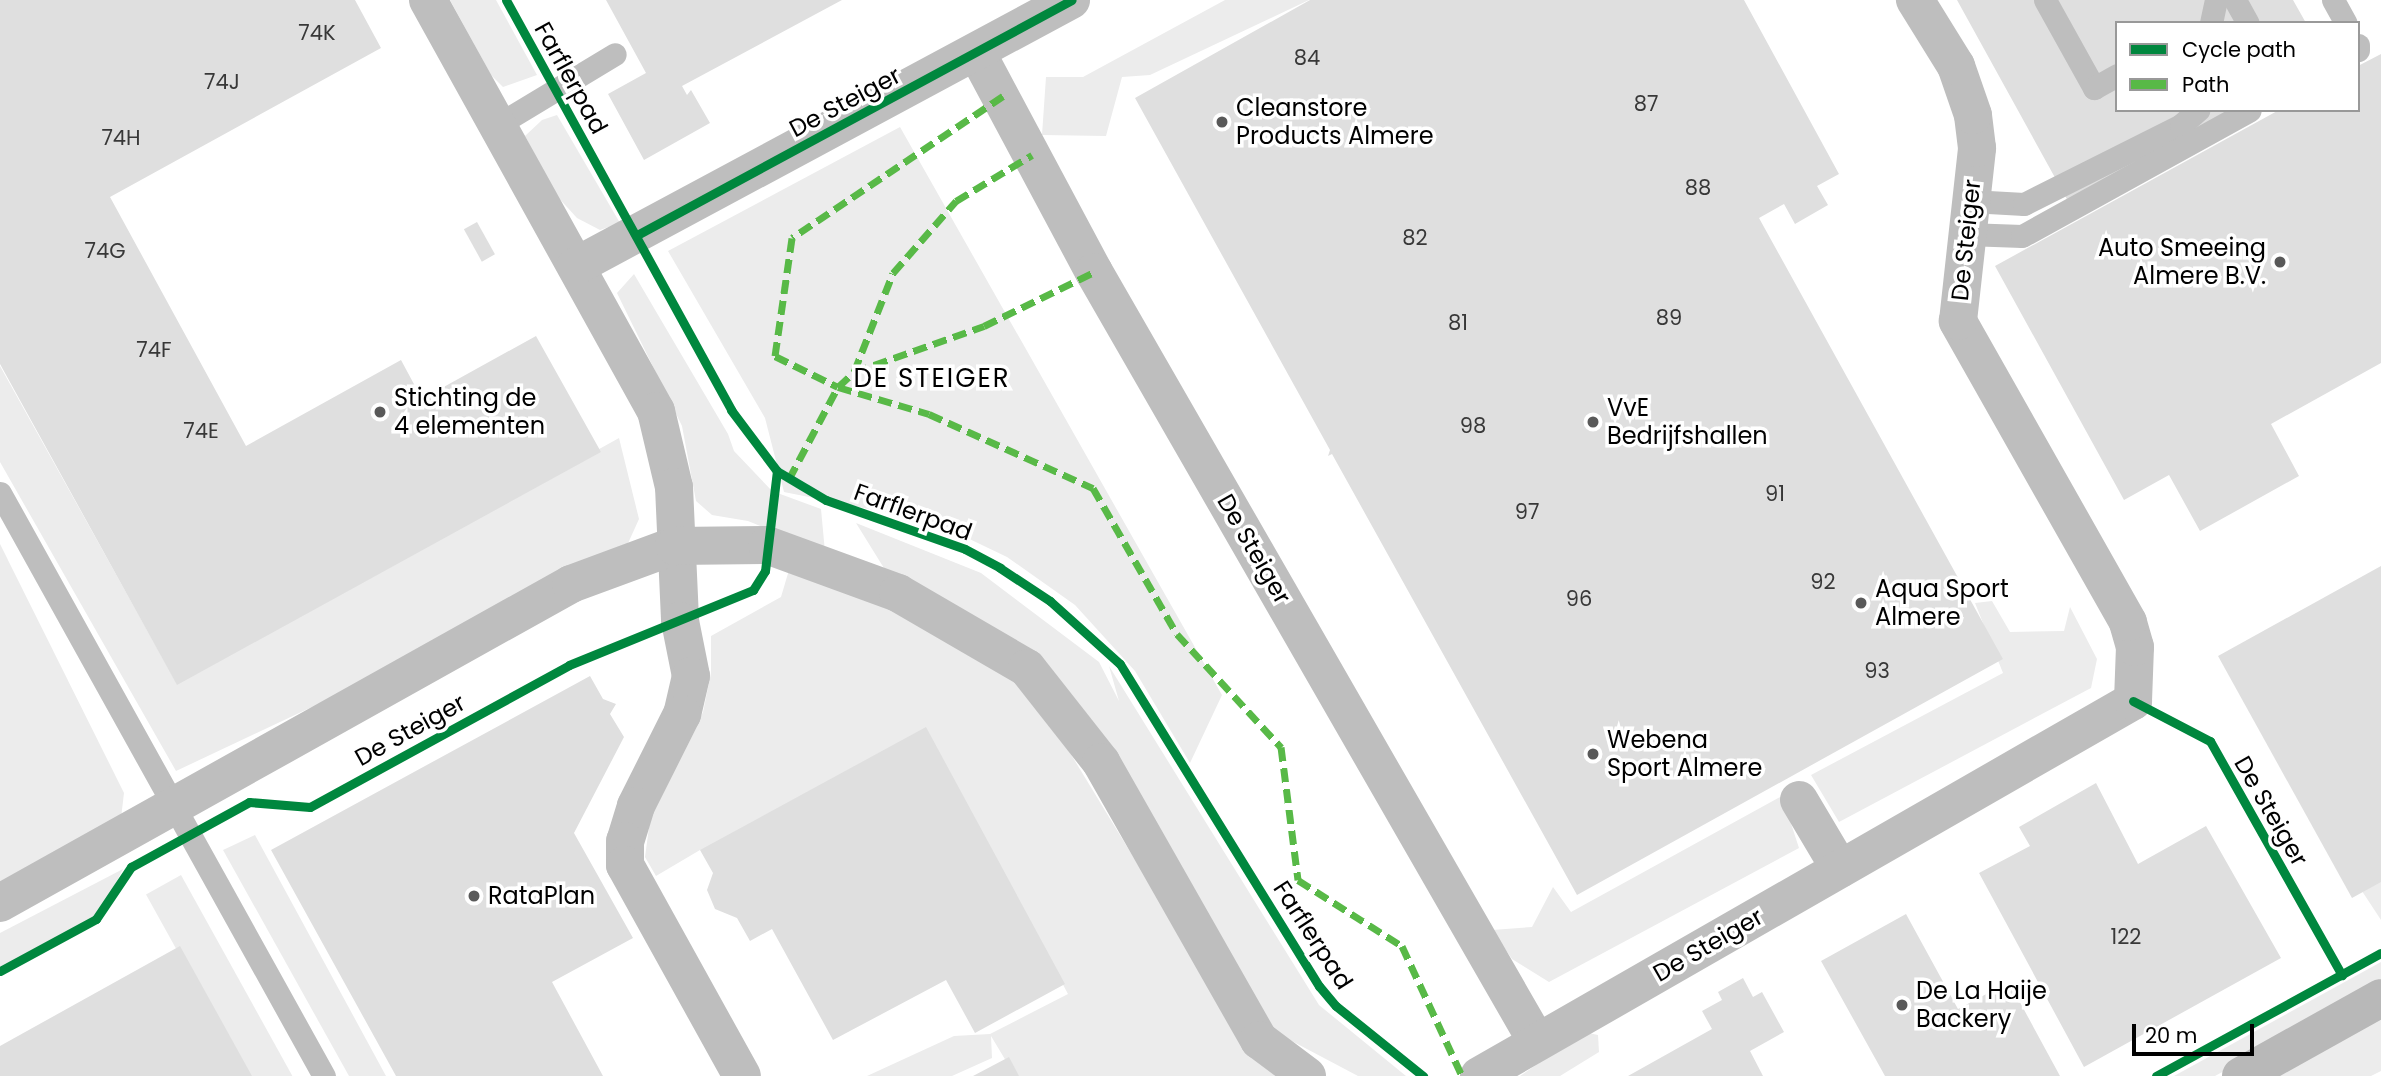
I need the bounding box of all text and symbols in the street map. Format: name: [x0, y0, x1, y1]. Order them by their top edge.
street label: Farflerpad: [528, 17, 614, 139]
house number: 74K: [298, 20, 336, 46]
legend: [2115, 21, 2360, 112]
text: Cycle path: [2182, 35, 2296, 64]
house number: 84: [1294, 45, 1320, 71]
street label: De Steiger: [784, 61, 906, 143]
house number: 74J: [204, 69, 240, 95]
text: Path: [2182, 70, 2229, 99]
house number: 87: [1634, 91, 1658, 117]
place label: Cleanstore Products Almere: [1236, 94, 1434, 150]
marker: Cleanstore Products Almere: [1214, 114, 1230, 130]
house number: 74H: [101, 125, 141, 151]
house number: 88: [1685, 175, 1711, 201]
street label: De Steiger: [1945, 178, 1987, 302]
house number: 82: [1402, 225, 1428, 251]
place label: Auto Smeeing Almere B.V.: [2098, 234, 2266, 290]
house number: 74G: [84, 238, 126, 264]
marker: Auto Smeeing Almere B.V.: [2272, 254, 2288, 270]
house number: 89: [1656, 305, 1682, 331]
house number: 81: [1448, 310, 1468, 336]
house number: 74F: [136, 337, 172, 363]
district label: DE STEIGER: [855, 363, 1009, 395]
place label: Stichting de 4 elementen: [394, 384, 545, 440]
place label: VvE Bedrijfshallen: [1607, 394, 1768, 450]
marker: Stichting de 4 elementen: [372, 404, 388, 420]
house number: 98: [1460, 413, 1486, 439]
marker: VvE Bedrijfshallen: [1585, 414, 1601, 430]
house number: 74E: [183, 418, 219, 444]
street label: Farflerpad: [850, 477, 976, 547]
house number: 91: [1765, 481, 1785, 507]
street label: De Steiger: [1211, 489, 1297, 609]
house number: 97: [1515, 499, 1539, 525]
house number: 92: [1810, 569, 1836, 595]
place label: Aqua Sport Almere: [1875, 575, 2009, 631]
house number: 96: [1566, 586, 1592, 612]
marker: Aqua Sport Almere: [1853, 595, 1869, 611]
house number: 93: [1864, 658, 1890, 684]
street label: De Steiger: [350, 688, 470, 772]
place label: Webena Sport Almere: [1607, 726, 1762, 782]
marker: Webena Sport Almere: [1585, 746, 1601, 762]
street label: De Steiger: [2228, 751, 2314, 871]
street label: Farflerpad: [1267, 875, 1359, 995]
place label: RataPlan: [488, 882, 595, 910]
marker: RataPlan: [466, 888, 482, 904]
street label: De Steiger: [1648, 902, 1768, 988]
house number: 122: [2111, 924, 2141, 950]
place label: De La Haije Backery: [1916, 977, 2047, 1033]
marker: De La Haije Backery: [1894, 997, 1910, 1013]
scale bar: [2136, 1010, 2258, 1054]
text: 20 m: [2145, 1021, 2198, 1050]

